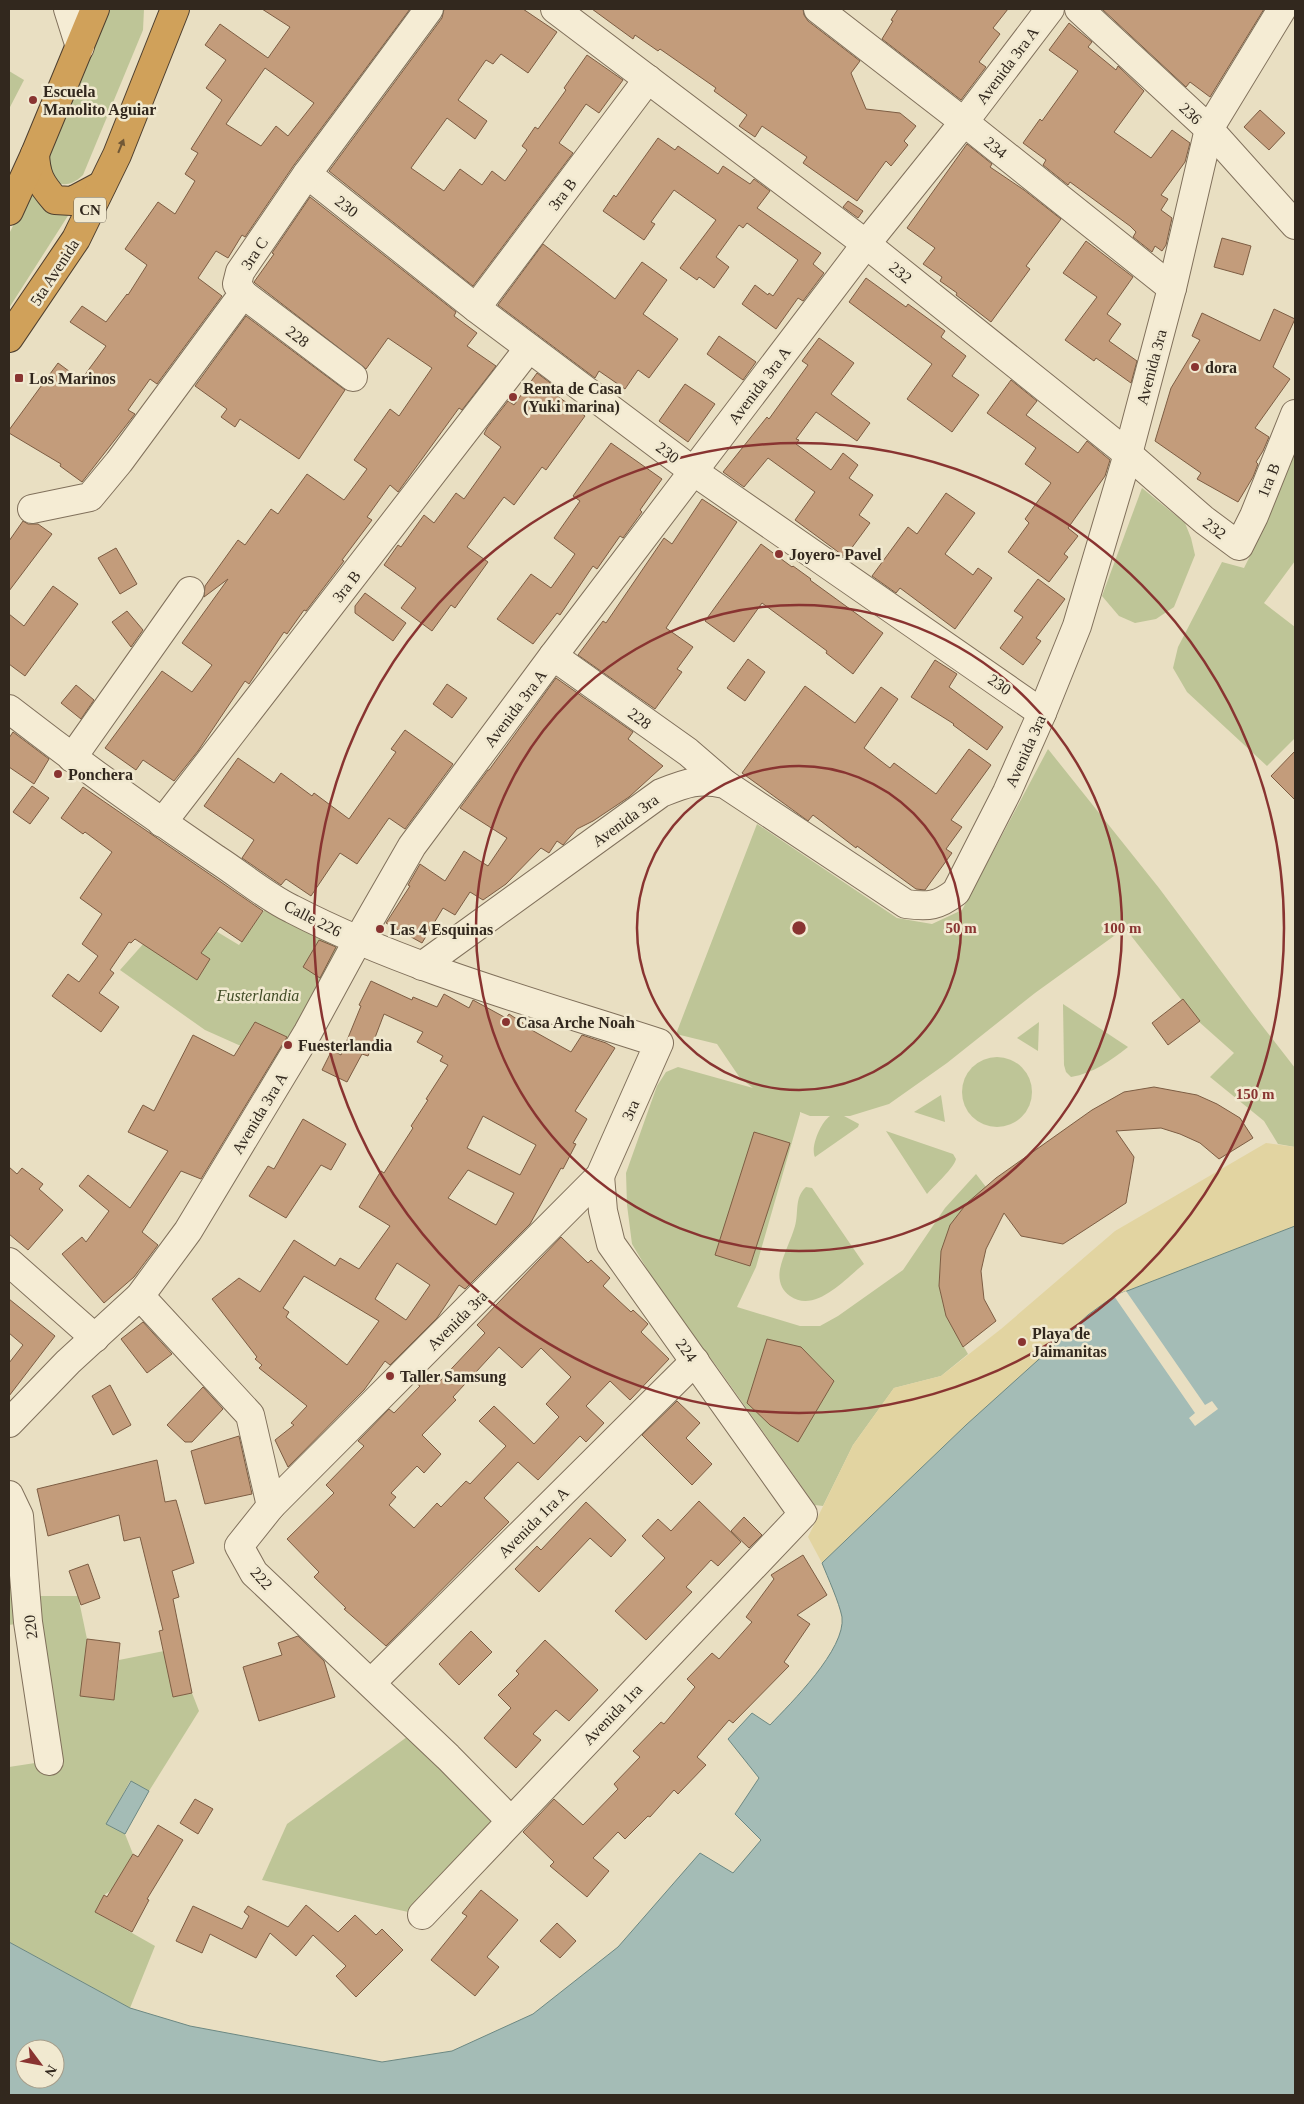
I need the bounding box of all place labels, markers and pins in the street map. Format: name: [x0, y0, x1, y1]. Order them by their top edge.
place label: Escuela Manolito Aguiar: [43, 83, 156, 119]
marker: Escuela Manolito Aguiar: [27, 94, 39, 106]
place label: dora: [1205, 359, 1237, 376]
marker: dora: [1189, 361, 1201, 373]
place label: Los Marinos: [29, 370, 116, 387]
marker: Los Marinos: [13, 372, 25, 384]
place label: Renta de Casa (Yuki marina): [523, 380, 622, 416]
marker: Renta de Casa (Yuki marina): [507, 391, 519, 403]
place label: Joyero- Pavel: [789, 546, 882, 564]
marker: Joyero- Pavel: [773, 548, 785, 560]
place label: Ponchera: [68, 766, 133, 783]
marker: Ponchera: [52, 768, 64, 780]
centre of rings: [790, 919, 808, 937]
place label: Las 4 Esquinas: [390, 921, 493, 939]
marker: Las 4 Esquinas: [374, 923, 386, 935]
place label: Casa Arche Noah: [516, 1014, 635, 1031]
marker: Casa Arche Noah: [500, 1016, 512, 1028]
place label: Fuesterlandia: [298, 1037, 392, 1054]
marker: Fuesterlandia: [282, 1039, 294, 1051]
place label: Playa de Jaimanitas: [1032, 1325, 1107, 1360]
marker: Playa de Jaimanitas: [1016, 1336, 1028, 1348]
place label: Taller Samsung: [400, 1368, 506, 1386]
marker: Taller Samsung: [384, 1370, 396, 1382]

